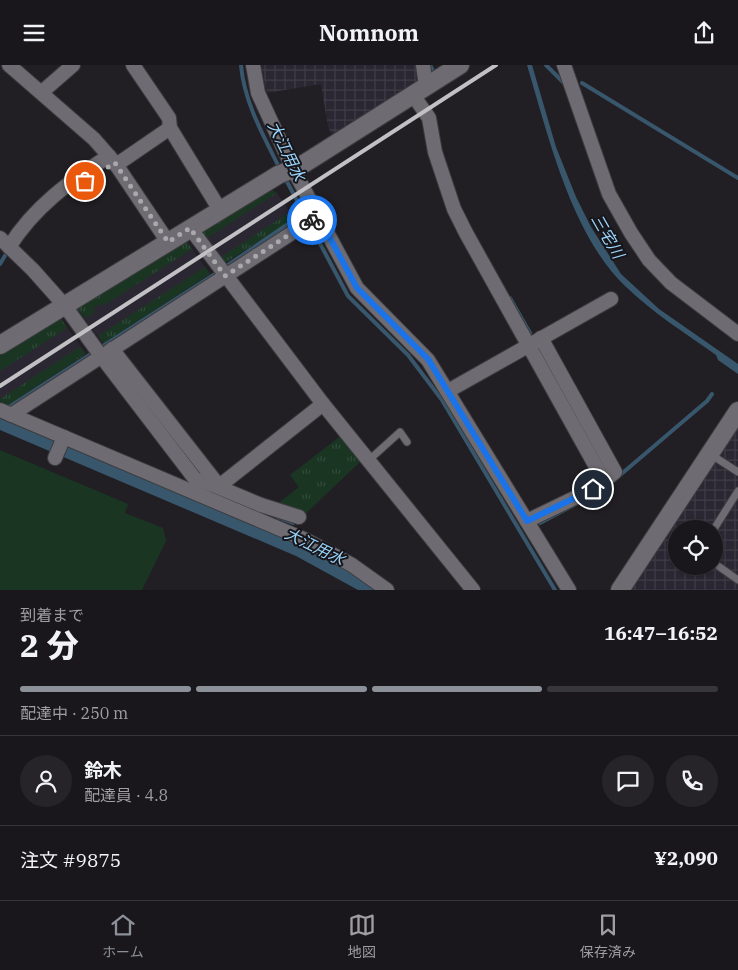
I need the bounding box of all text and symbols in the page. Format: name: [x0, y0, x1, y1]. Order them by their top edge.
text: Nomnom: [319, 18, 419, 47]
icon: menu: [20, 19, 48, 47]
icon: share: [690, 19, 718, 47]
water label: 大江用水: [264, 118, 311, 186]
pin: [64, 160, 106, 202]
icon: bag: [71, 167, 99, 195]
courier: [287, 195, 337, 245]
icon: bike: [298, 206, 326, 234]
water label: 三宅川: [587, 210, 630, 264]
pin: [572, 468, 614, 510]
icon: home: [579, 475, 607, 503]
map controls: [668, 520, 723, 575]
button: locate: [668, 520, 723, 575]
water label: 大江用水: [282, 523, 350, 570]
text: 到着まで: [20, 605, 84, 625]
text: 16:47–16:52: [604, 621, 718, 645]
text: 2 分: [20, 624, 79, 666]
text: 配達中 · 250 m: [20, 703, 128, 723]
button: person: [20, 755, 72, 807]
button: chat: [602, 755, 654, 807]
button: phone: [666, 755, 718, 807]
text: 鈴木: [84, 758, 122, 782]
text: 配達員 · 4.8: [84, 785, 168, 805]
text: ¥2,090: [654, 846, 718, 870]
text: 注文 #9875: [20, 848, 121, 872]
tab: ホーム: [102, 911, 144, 961]
tab: 地図: [348, 911, 376, 961]
tab: 保存済み: [580, 911, 636, 961]

